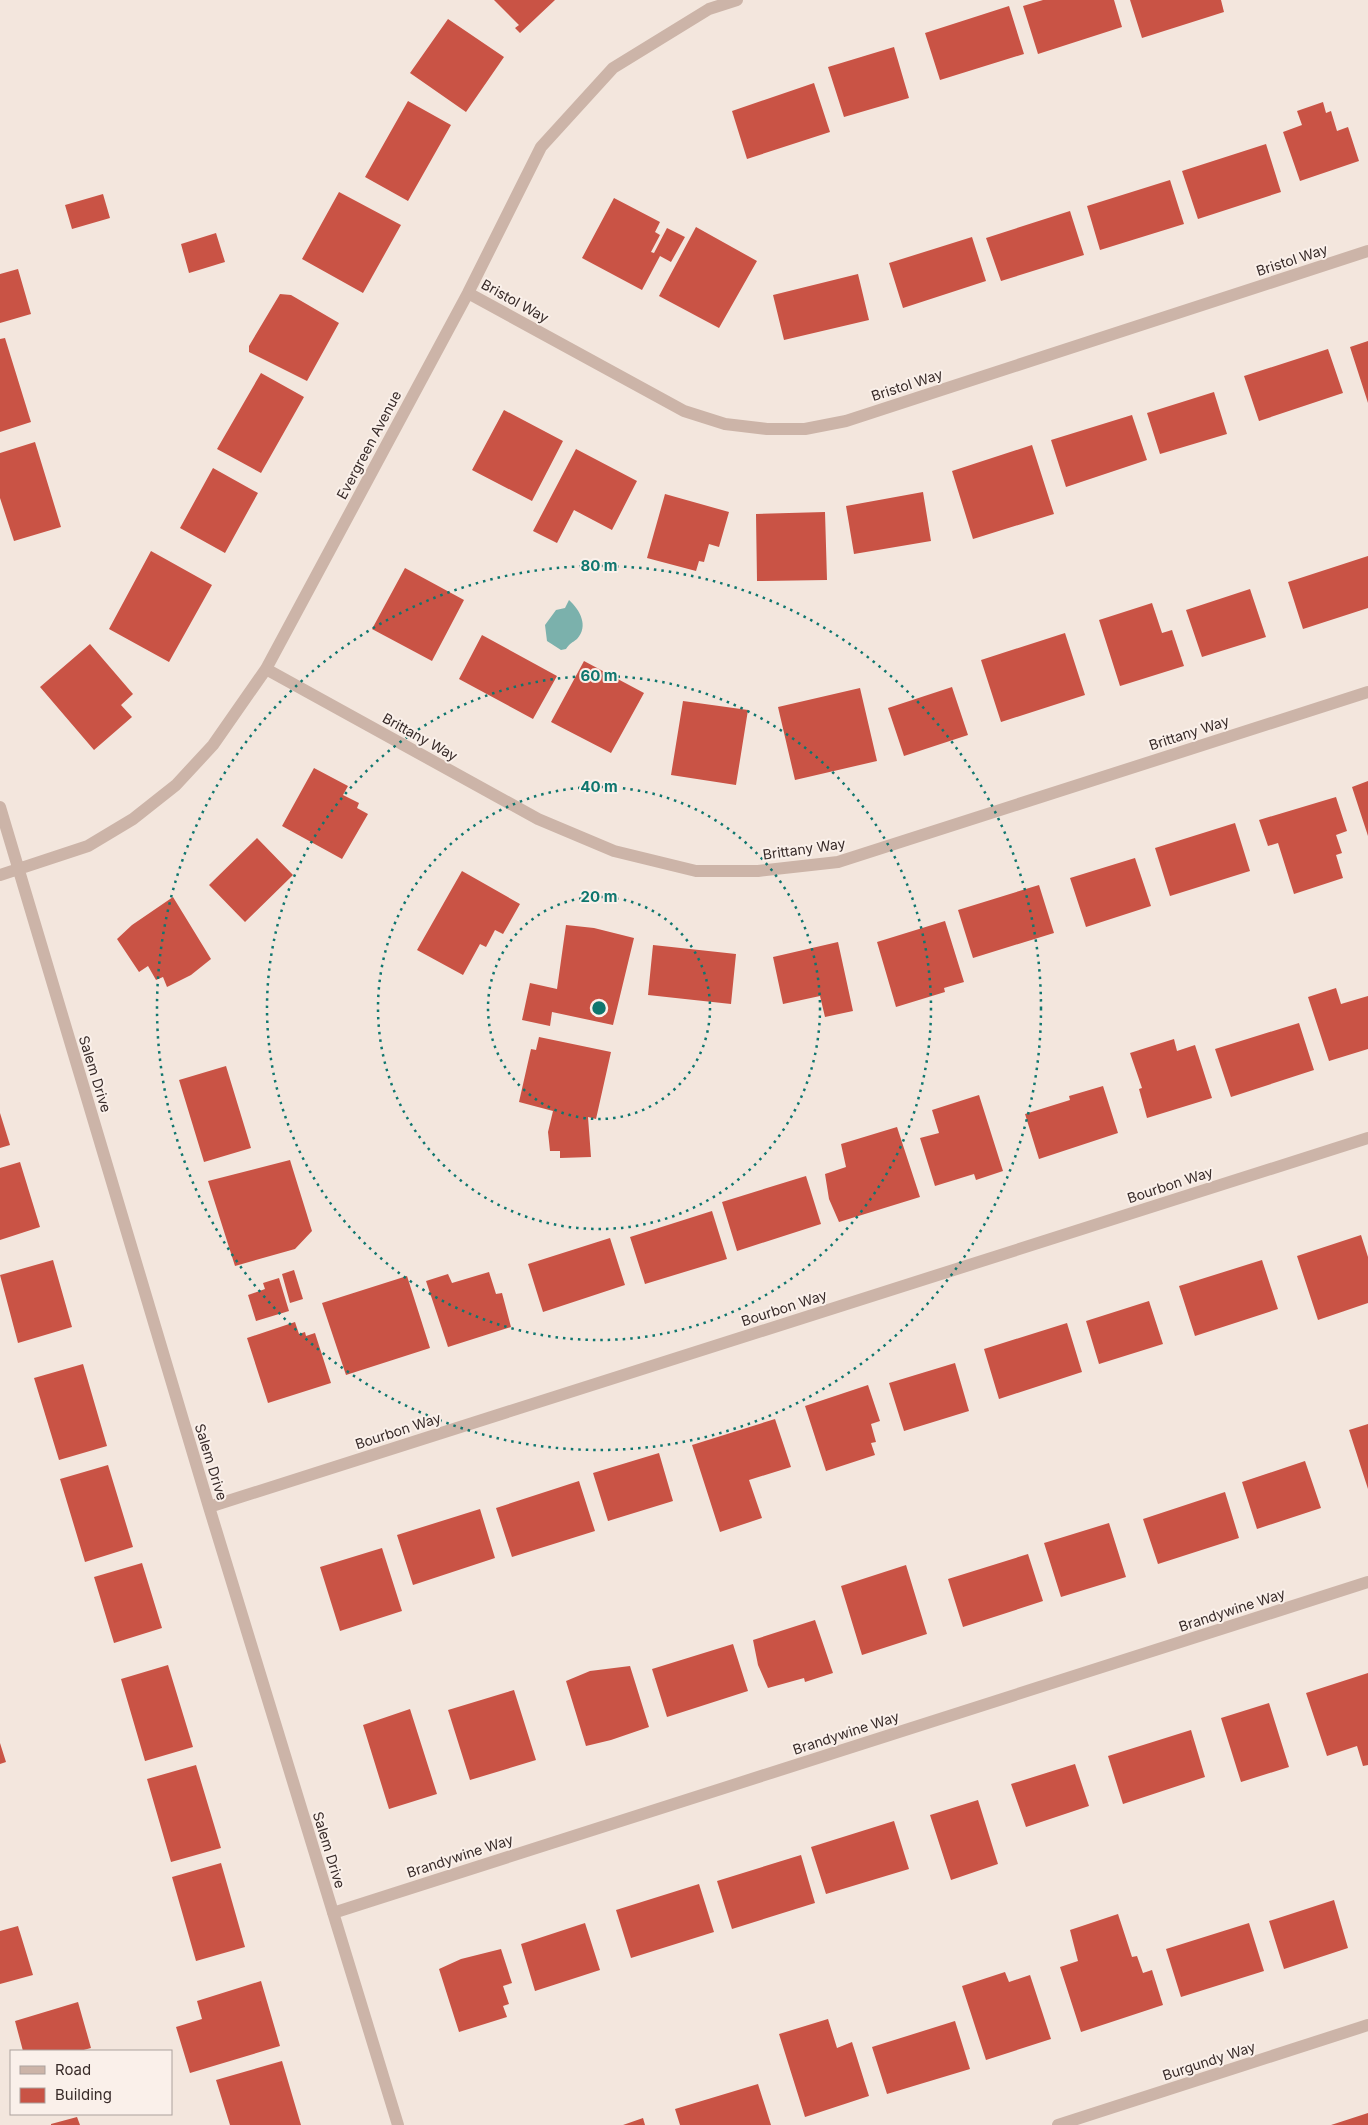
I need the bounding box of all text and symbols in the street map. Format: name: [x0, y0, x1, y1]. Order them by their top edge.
street label: Bristol Way: [1254, 240, 1330, 279]
street label: Bristol Way: [479, 275, 552, 326]
street label: Bristol Way: [869, 365, 945, 404]
street label: Evergreen Avenue: [333, 388, 404, 502]
text: 80 m: [580, 556, 618, 575]
text: 60 m: [580, 666, 618, 685]
street label: Brittany Way: [380, 709, 461, 764]
street label: Brittany Way: [1147, 712, 1231, 753]
text: 40 m: [580, 777, 618, 796]
street label: Brittany Way: [762, 834, 846, 863]
text: 20 m: [581, 887, 617, 906]
centre of rings: [590, 999, 608, 1017]
street label: Salem Drive: [76, 1033, 115, 1114]
street label: Bourbon Way: [1125, 1163, 1215, 1206]
street label: Bourbon Way: [739, 1286, 829, 1329]
street label: Bourbon Way: [353, 1409, 443, 1452]
street label: Salem Drive: [192, 1421, 231, 1502]
street label: Brandywine Way: [1176, 1584, 1287, 1635]
street label: Brandywine Way: [790, 1707, 901, 1758]
street label: Salem Drive: [310, 1809, 349, 1890]
street label: Brandywine Way: [404, 1830, 515, 1881]
street label: Burgundy Way: [1160, 2037, 1258, 2084]
legend: [10, 2050, 172, 2115]
text: Road: [55, 2060, 91, 2079]
text: Building: [55, 2085, 112, 2104]

